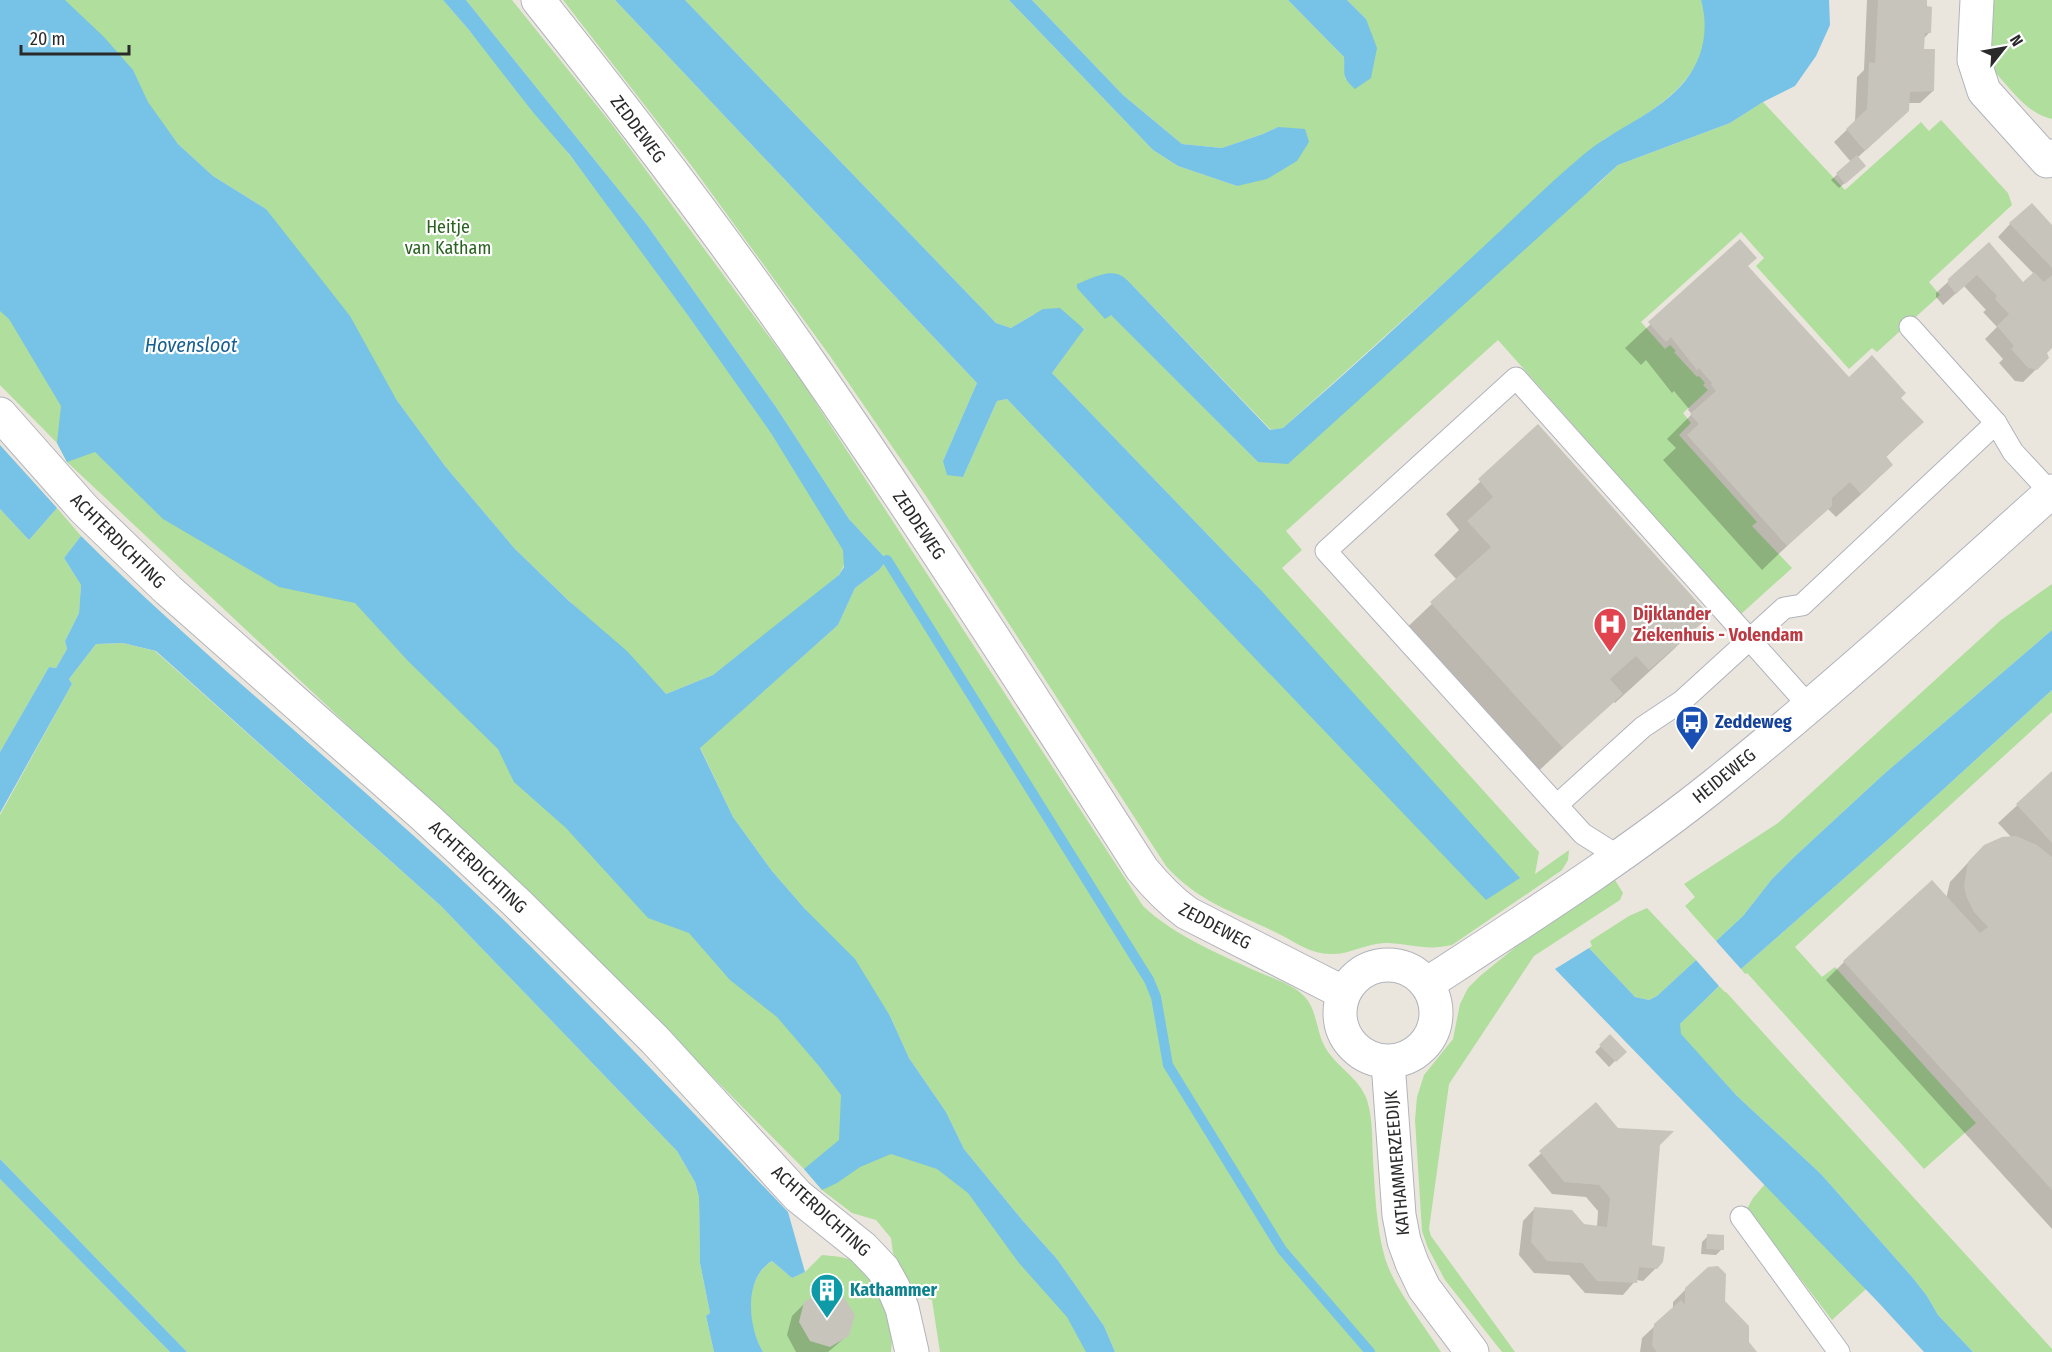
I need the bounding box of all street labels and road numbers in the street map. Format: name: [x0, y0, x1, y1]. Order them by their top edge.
street label: ZEDDEWEG: [606, 91, 670, 167]
street label: ZEDDEWEG: [888, 486, 950, 564]
street label: ACHTERDICHTING: [66, 489, 170, 593]
street label: HEIDEWEG: [1688, 744, 1760, 808]
street label: ACHTERDICHTING: [425, 816, 531, 918]
street label: ZEDDEWEG: [1175, 898, 1255, 954]
street label: KATHAMMERZEEDIJK: [1380, 1089, 1414, 1236]
street label: ACHTERDICHTING: [767, 1161, 875, 1261]

